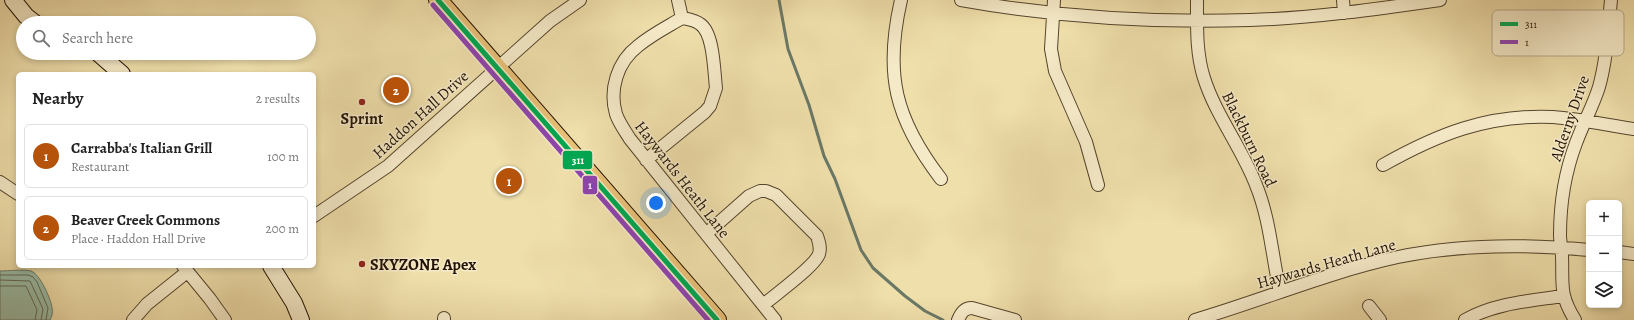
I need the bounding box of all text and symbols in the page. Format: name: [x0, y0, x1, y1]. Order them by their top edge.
legend: [1492, 10, 1624, 56]
search box: [16, 16, 316, 60]
text: 311: [1525, 17, 1537, 32]
icon: search: [30, 27, 52, 49]
text: Search here: [62, 28, 133, 48]
text: 1: [1525, 35, 1529, 50]
street label: Haddon Hall Drive: [368, 66, 474, 164]
street label: Alderny Drive: [1545, 72, 1595, 165]
pin: 2: [383, 75, 409, 105]
text: Nearby: [32, 87, 83, 110]
street label: Blackburn Road: [1216, 88, 1282, 191]
text: 2 results: [256, 90, 300, 107]
marker: Sprint: [357, 97, 367, 107]
place label: Sprint: [341, 108, 384, 130]
street label: Haywards Heath Lane: [629, 116, 735, 243]
text: Carrabba's Italian Grill: [71, 138, 212, 158]
text: 1: [44, 148, 48, 165]
text: 100 m: [267, 148, 299, 165]
line badge: 311: [562, 150, 593, 170]
text: 311: [572, 153, 584, 168]
text: Restaurant: [71, 158, 129, 175]
pin: 1: [496, 166, 522, 196]
line badge: 1: [582, 175, 598, 195]
text: 1: [588, 178, 592, 193]
your location: [646, 193, 666, 213]
map controls: [1586, 200, 1622, 308]
button: +: [1586, 200, 1622, 236]
text: Beaver Creek Commons: [71, 210, 220, 230]
text: 2: [43, 220, 49, 237]
text: 200 m: [266, 220, 299, 237]
text: Place · Haddon Hall Drive: [71, 230, 206, 247]
street label: Haywards Heath Lane: [1254, 234, 1398, 294]
button: −: [1586, 236, 1622, 272]
place label: SKYZONE Apex: [370, 254, 476, 276]
marker: SKYZONE Apex: [357, 259, 367, 269]
button: layers: [1586, 272, 1622, 308]

